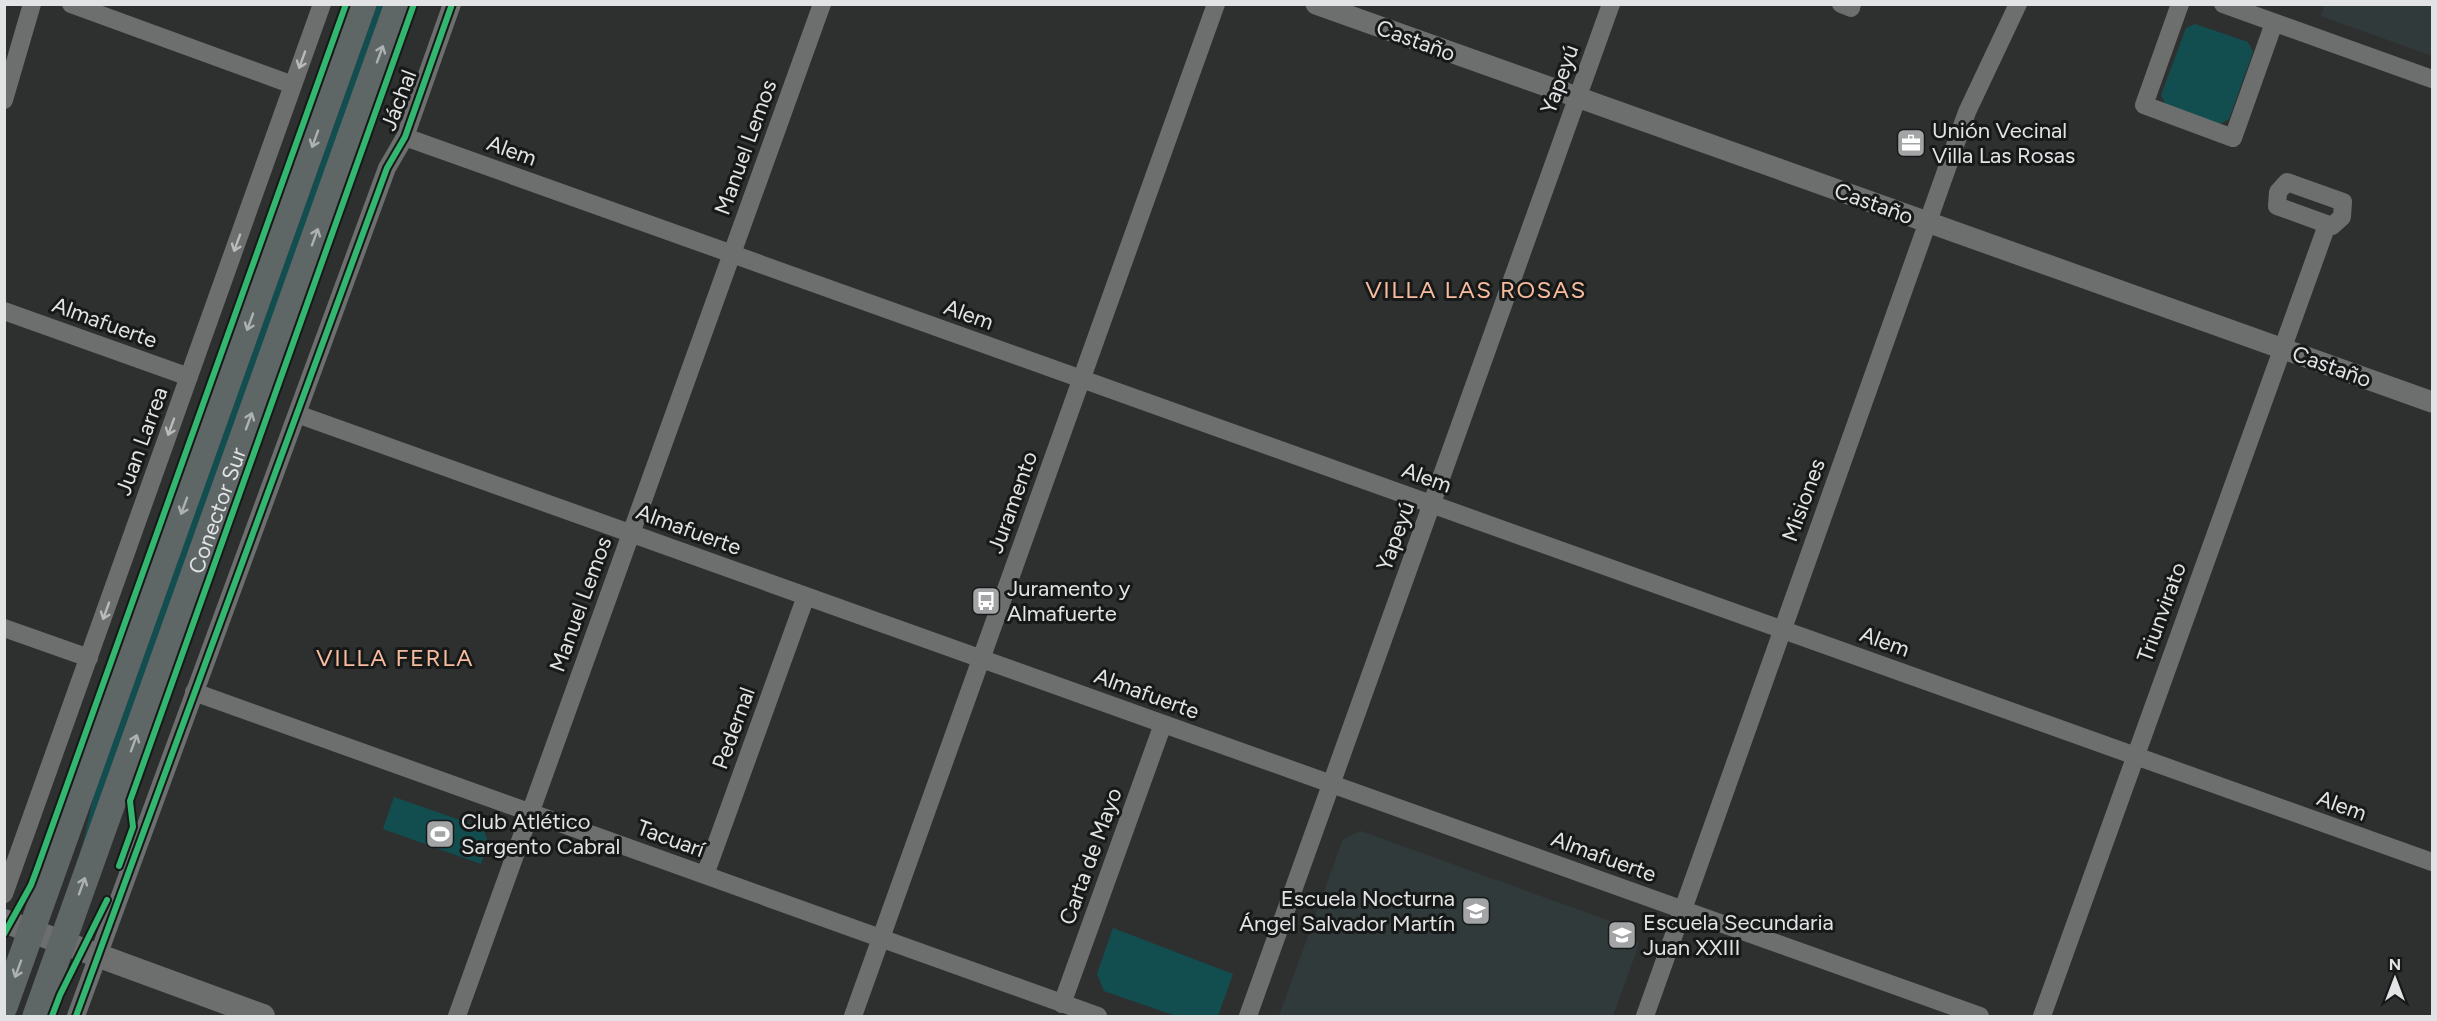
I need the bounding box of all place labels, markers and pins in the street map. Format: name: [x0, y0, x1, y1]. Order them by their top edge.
place label: Unión Vecinal Villa Las Rosas: [1932, 117, 2075, 169]
office icon: Unión Vecinal Villa Las Rosas: [1895, 127, 1927, 159]
place label: Juramento y Almafuerte: [1007, 575, 1131, 627]
bus stop icon: Juramento y Almafuerte: [970, 585, 1002, 617]
place label: Club Atlético Sargento Cabral: [461, 808, 620, 860]
sports icon: Club Atlético Sargento Cabral: [424, 818, 456, 850]
place label: Escuela Nocturna Ángel Salvador Martín: [1239, 885, 1455, 937]
school or university icon: Escuela Nocturna Ángel Salvador Martín: [1460, 895, 1492, 927]
place label: Escuela Secundaria Juan XXIII: [1643, 909, 1834, 961]
school or university icon: Escuela Secundaria Juan XXIII: [1606, 919, 1638, 951]

